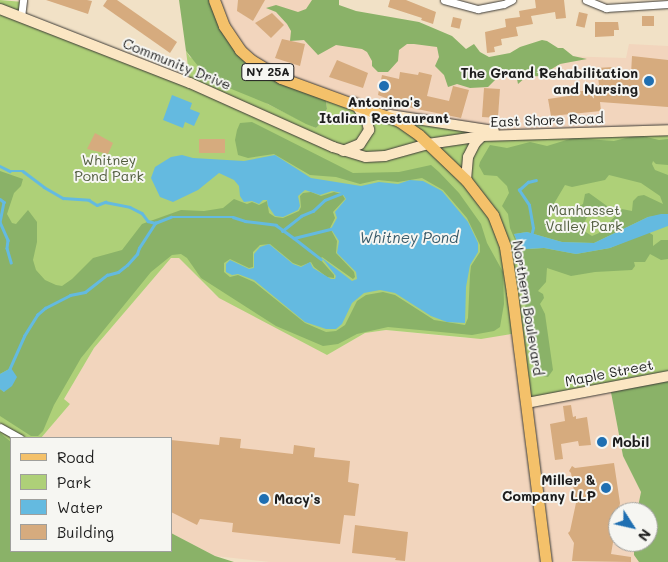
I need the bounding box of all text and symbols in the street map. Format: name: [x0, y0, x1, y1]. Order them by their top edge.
street label: Community Drive: [120, 35, 234, 93]
road number: NY 25A: [240, 62, 296, 82]
place label: The Grand Rehabilitation and Nursing: [460, 65, 638, 98]
marker: The Grand Rehabilitation and Nursing: [642, 74, 656, 88]
marker: Antonino's Italian Restaurant: [378, 80, 390, 92]
place label: Antonino's Italian Restaurant: [319, 94, 449, 126]
street label: East Shore Road: [490, 110, 604, 130]
park label: Whitney Pond Park: [74, 152, 144, 184]
park label: Manhasset Valley Park: [546, 202, 622, 234]
water label: Whitney Pond: [360, 229, 458, 247]
street label: Northern Boulevard: [509, 239, 547, 377]
street label: Maple Street: [563, 356, 655, 390]
place label: Mobil: [612, 434, 649, 450]
marker: Mobil: [596, 436, 608, 448]
legend: [10, 437, 172, 552]
text: Road: [57, 447, 94, 467]
text: Park: [57, 472, 91, 492]
place label: Miller & Company LLP: [502, 472, 596, 504]
marker: Miller & Company LLP: [600, 482, 612, 494]
place label: Macy's: [274, 491, 321, 507]
marker: Macy's: [258, 493, 270, 505]
text: Water: [57, 497, 103, 517]
north arrow: [608, 502, 658, 552]
text: Building: [57, 522, 114, 542]
text: N: [634, 526, 656, 545]

